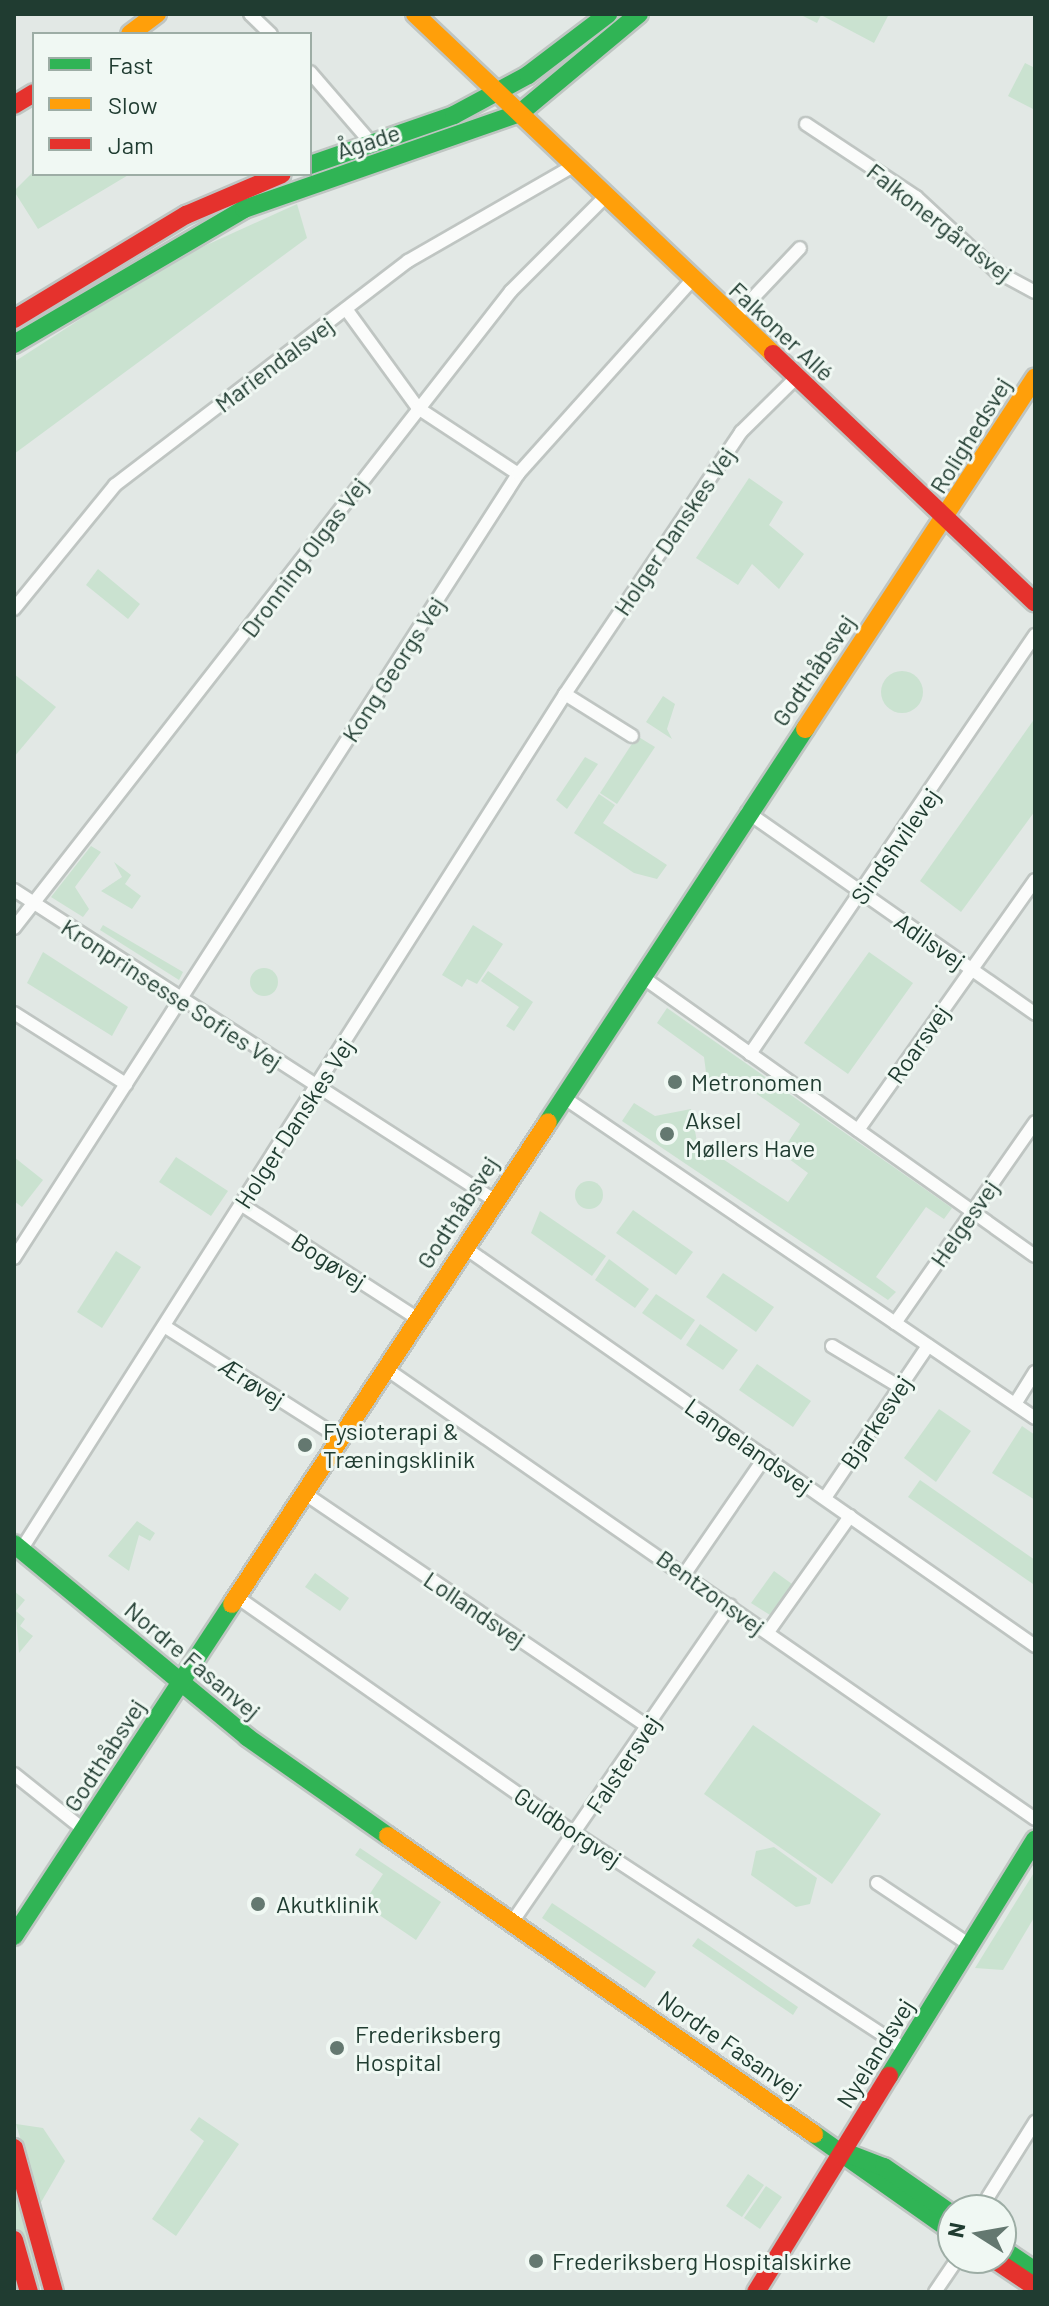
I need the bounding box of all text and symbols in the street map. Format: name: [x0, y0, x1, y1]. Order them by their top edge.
legend: [32, 32, 312, 176]
text: Fast: [108, 50, 153, 79]
text: Slow: [108, 90, 157, 119]
street label: Ågade: [333, 117, 403, 165]
text: Jam: [108, 130, 154, 159]
street label: Falkonergårdsvej: [862, 156, 1018, 288]
street label: Falkoner Allé: [724, 275, 840, 387]
street label: Mariendalsvej: [209, 310, 339, 418]
street label: Rolighedsvej: [923, 372, 1017, 498]
street label: Holger Danskes Vej: [607, 441, 741, 621]
street label: Dronning Olgas Vej: [235, 471, 373, 643]
street label: Kong Georgs Vej: [335, 591, 451, 747]
street label: Godthåbsvej: [765, 609, 861, 731]
street label: Sindshvilevej: [844, 782, 946, 910]
street label: Adilsvej: [889, 906, 971, 976]
street label: Kronprinsesse Sofies Vej: [56, 912, 288, 1076]
street label: Roarsvej: [881, 999, 955, 1089]
street label: Holger Danskes Vej: [228, 1033, 360, 1213]
place label: Metronomen: [691, 1068, 822, 1096]
marker: Metronomen: [666, 1073, 684, 1091]
place label: Aksel Møllers Have: [685, 1106, 815, 1162]
marker: Aksel Møllers Have: [656, 1123, 678, 1145]
street label: Godthåbsvej: [410, 1150, 504, 1274]
street label: Helgesvej: [924, 1174, 1004, 1272]
street label: Bogøvej: [286, 1226, 372, 1296]
street label: Ærøvej: [214, 1350, 290, 1414]
street label: Bjarkesvej: [834, 1370, 918, 1474]
street label: Langelandsvej: [680, 1392, 818, 1500]
place label: Fysioterapi & Træningsklinik: [323, 1417, 475, 1473]
marker: Fysioterapi & Træningsklinik: [294, 1434, 316, 1456]
street label: Bentzonsvej: [651, 1543, 771, 1641]
street label: Lollandsvej: [419, 1565, 531, 1653]
street label: Nordre Fasanvej: [119, 1595, 267, 1725]
street label: Godthåbsvej: [57, 1693, 151, 1817]
street label: Falstersvej: [580, 1709, 666, 1819]
street label: Guldborgvej: [509, 1781, 627, 1873]
place label: Akutklinik: [276, 1890, 379, 1918]
marker: Akutklinik: [247, 1893, 269, 1915]
street label: Nordre Fasanvej: [653, 1984, 807, 2104]
street label: Nyelandsvej: [830, 1993, 920, 2113]
place label: Frederiksberg Hospital: [355, 2020, 501, 2076]
marker: Frederiksberg Hospital: [326, 2037, 348, 2059]
north arrow: [937, 2194, 1017, 2274]
text: N: [941, 2220, 970, 2239]
place label: Frederiksberg Hospitalskirke: [552, 2247, 852, 2275]
marker: Frederiksberg Hospitalskirke: [527, 2252, 545, 2270]

